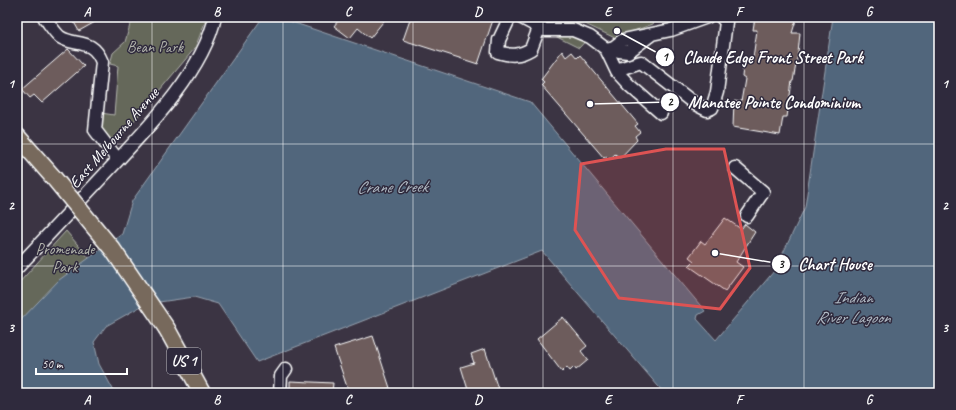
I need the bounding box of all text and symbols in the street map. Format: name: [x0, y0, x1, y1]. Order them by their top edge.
text: A: [84, 4, 92, 20]
text: B: [214, 4, 222, 20]
text: C: [345, 4, 353, 20]
text: D: [474, 4, 483, 20]
text: E: [605, 4, 614, 20]
text: F: [736, 4, 745, 20]
text: G: [866, 4, 874, 20]
park label: Bean Park: [127, 37, 184, 57]
callout: Claude Edge Front Street Park: [655, 43, 871, 72]
text: Claude Edge Front Street Park: [683, 47, 864, 68]
text: 1: [662, 49, 669, 65]
text: 1: [8, 76, 16, 92]
text: 1: [942, 76, 950, 92]
street label: East Melbourne Avenue: [65, 82, 164, 192]
callout: Manatee Pointe Condominium: [660, 87, 868, 116]
text: Manatee Pointe Condominium: [688, 92, 861, 113]
text: 2: [667, 94, 674, 110]
water label: Crane Creek: [357, 176, 430, 198]
text: 2: [8, 198, 15, 214]
text: 2: [942, 198, 949, 214]
park label: Promenade Park: [35, 239, 96, 277]
callout: Chart House: [771, 250, 880, 279]
text: Chart House: [798, 254, 874, 275]
text: 3: [778, 256, 785, 272]
water label: Indian River Lagoon: [816, 287, 891, 328]
text: 3: [8, 320, 15, 336]
text: 3: [942, 320, 949, 336]
road number: US 1: [167, 348, 201, 374]
scale bar: [36, 350, 127, 376]
text: 50 m: [42, 356, 64, 372]
text: A: [84, 392, 92, 408]
text: B: [214, 392, 222, 408]
text: C: [345, 392, 353, 408]
text: D: [474, 392, 483, 408]
text: E: [605, 392, 614, 408]
text: F: [736, 392, 745, 408]
text: G: [866, 392, 874, 408]

